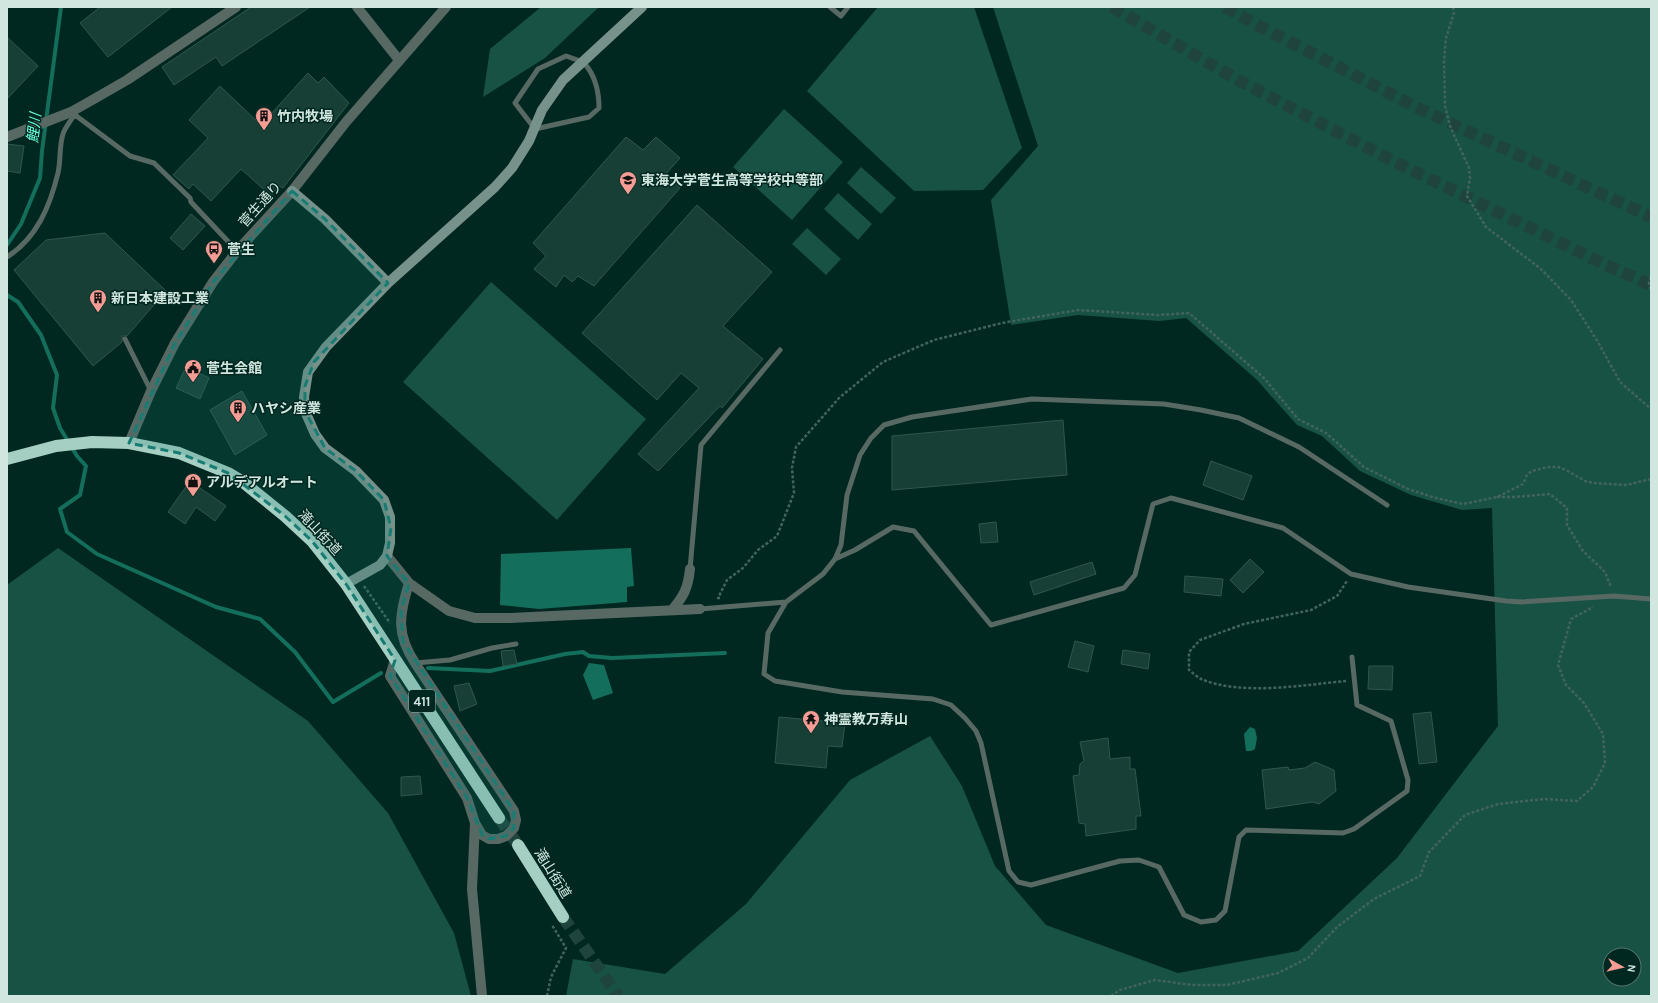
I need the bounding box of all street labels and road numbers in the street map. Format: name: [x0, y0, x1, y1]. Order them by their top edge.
street label: 菅生通り: [235, 178, 285, 231]
street label: 滝山街道: [294, 506, 345, 559]
road number: 411: [409, 690, 435, 712]
street label: 滝山街道: [531, 845, 575, 902]

